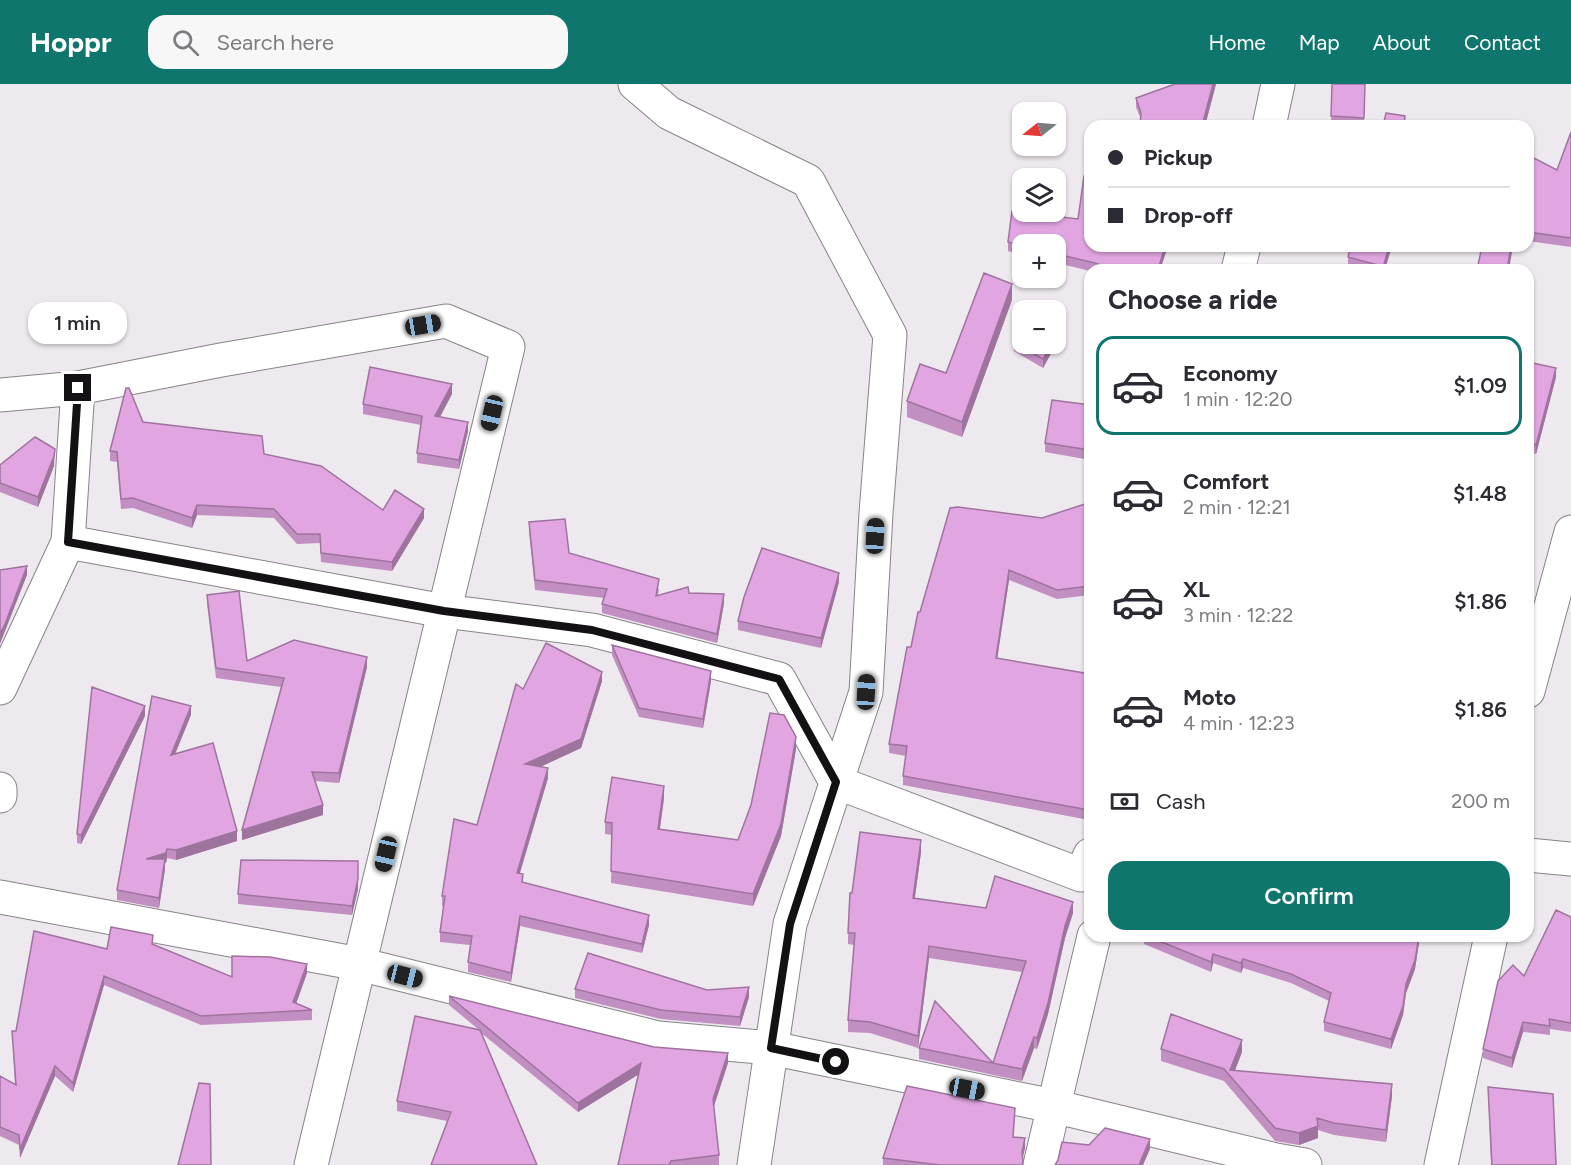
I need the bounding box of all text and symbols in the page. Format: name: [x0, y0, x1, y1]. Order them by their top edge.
search box: [148, 15, 568, 69]
text: Hoppr: [30, 25, 112, 59]
icon: search: [169, 26, 202, 59]
text: Search here: [217, 29, 334, 56]
text: Home: [1209, 30, 1266, 55]
text: Map: [1299, 30, 1340, 55]
text: About: [1373, 30, 1431, 55]
text: Contact: [1464, 30, 1541, 55]
north arrow: [1012, 102, 1066, 156]
map controls: [1012, 102, 1066, 354]
text: Pickup: [1144, 144, 1213, 171]
button: layers: [1012, 168, 1066, 222]
text: Drop-off: [1144, 202, 1233, 229]
button: +: [1012, 234, 1066, 288]
text: Choose a ride: [1108, 283, 1277, 316]
button: −: [1012, 300, 1066, 354]
callout: 1 min: [28, 301, 128, 343]
text: 1 min: [54, 311, 101, 335]
car: [404, 313, 442, 337]
icon: car: [1111, 359, 1165, 413]
text: Economy: [1183, 360, 1278, 387]
text: $1.09: [1454, 372, 1507, 399]
route end: [64, 374, 91, 401]
text: 1 min · 12:20: [1183, 387, 1292, 411]
car: [479, 393, 505, 433]
icon: car: [1111, 467, 1165, 521]
text: Comfort: [1183, 468, 1269, 495]
text: $1.48: [1453, 480, 1507, 507]
text: 2 min · 12:21: [1183, 495, 1291, 519]
car: [865, 518, 885, 554]
icon: car: [1111, 575, 1165, 629]
text: XL: [1183, 576, 1210, 603]
text: $1.86: [1454, 588, 1507, 615]
text: 3 min · 12:22: [1183, 603, 1293, 627]
car: [856, 674, 876, 710]
icon: car: [1111, 683, 1165, 737]
text: Moto: [1183, 684, 1236, 711]
text: $1.86: [1454, 696, 1507, 723]
text: 4 min · 12:23: [1183, 711, 1295, 735]
icon: cash: [1108, 785, 1141, 818]
text: Cash: [1156, 788, 1206, 815]
text: 200 m: [1451, 789, 1510, 813]
car: [373, 834, 399, 874]
button: Confirm: [1108, 861, 1510, 930]
car: [385, 963, 425, 989]
route start: [822, 1048, 849, 1075]
car: [948, 1077, 986, 1101]

